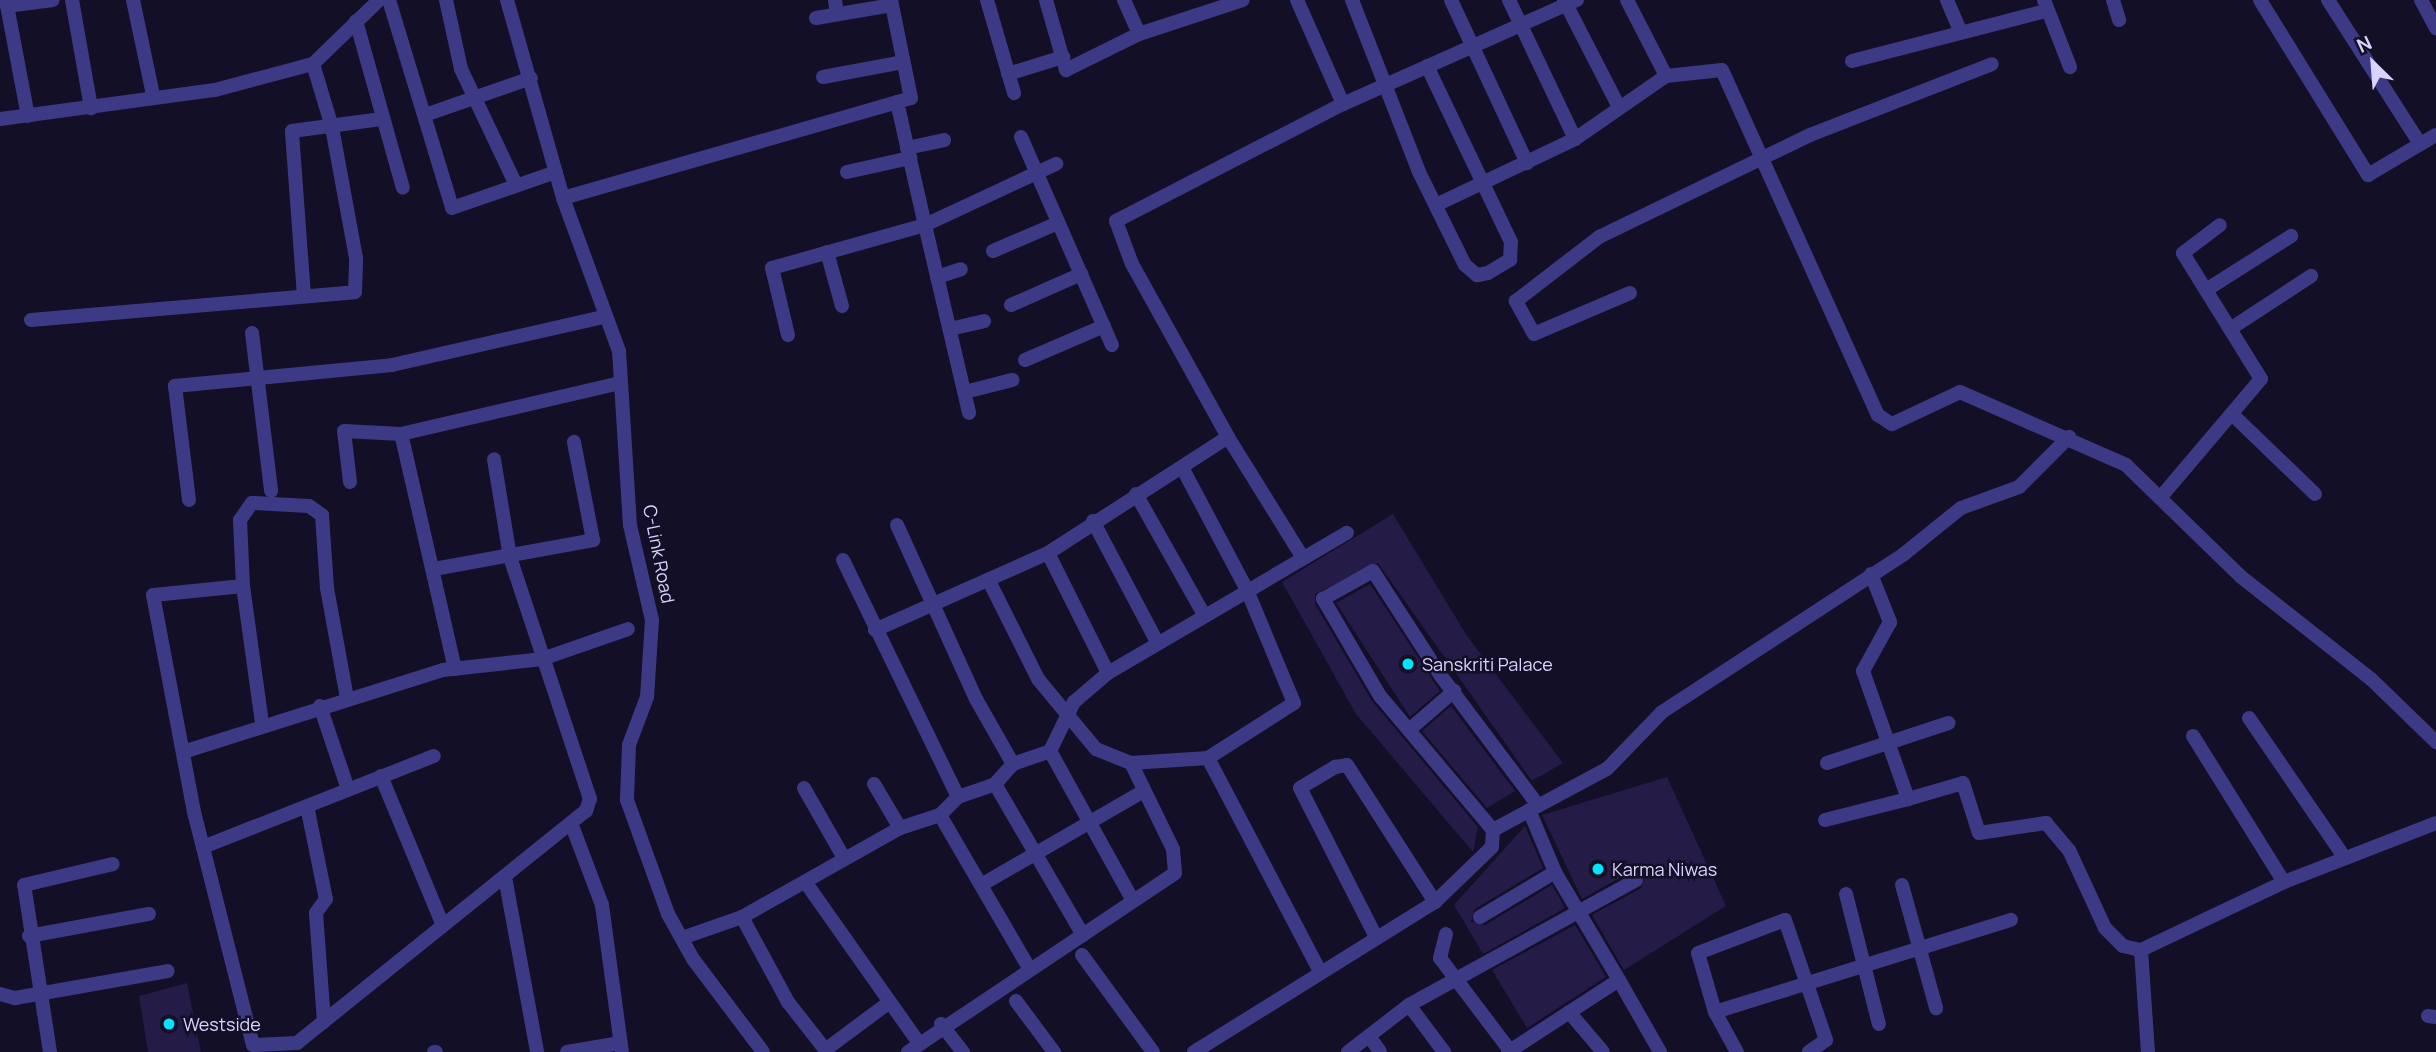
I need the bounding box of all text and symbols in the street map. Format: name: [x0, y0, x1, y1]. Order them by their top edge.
north arrow: [2338, 28, 2408, 98]
text: N: [2352, 29, 2376, 59]
street label: C-Link Road: [639, 503, 679, 605]
place label: Sanskriti Palace: [1422, 653, 1553, 675]
marker: Sanskriti Palace: [1400, 656, 1416, 672]
place label: Karma Niwas: [1612, 858, 1717, 880]
marker: Karma Niwas: [1590, 861, 1606, 877]
place label: Westside: [183, 1013, 261, 1035]
marker: Westside: [161, 1016, 177, 1032]

